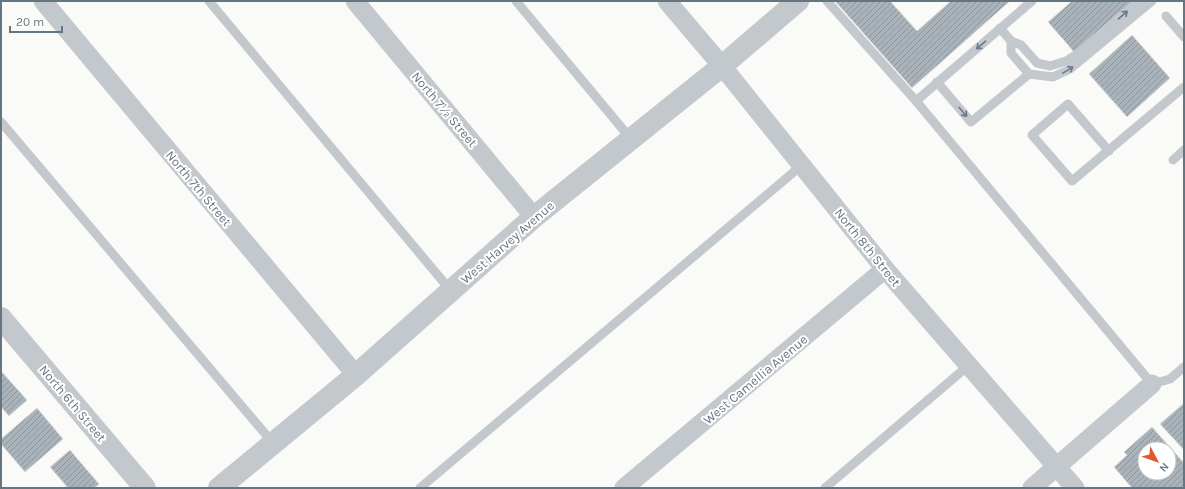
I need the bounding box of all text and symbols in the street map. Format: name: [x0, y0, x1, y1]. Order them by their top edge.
scale bar: [10, 8, 62, 34]
one-way arrow: [1117, 11, 1128, 20]
text: 20 m: [16, 15, 44, 29]
one-way arrow: [976, 40, 986, 49]
one-way arrow: [1062, 65, 1074, 73]
street label: North 7½ Street: [409, 69, 480, 150]
one-way arrow: [958, 107, 967, 117]
street label: North 7th Street: [163, 147, 235, 229]
street label: West Harvey Avenue: [458, 198, 557, 287]
street label: North 8th Street: [832, 205, 904, 289]
street label: West Camellia Avenue: [700, 331, 810, 427]
street label: North 6th Street: [36, 362, 109, 445]
north arrow: [1137, 441, 1177, 481]
text: N: [1157, 460, 1172, 474]

